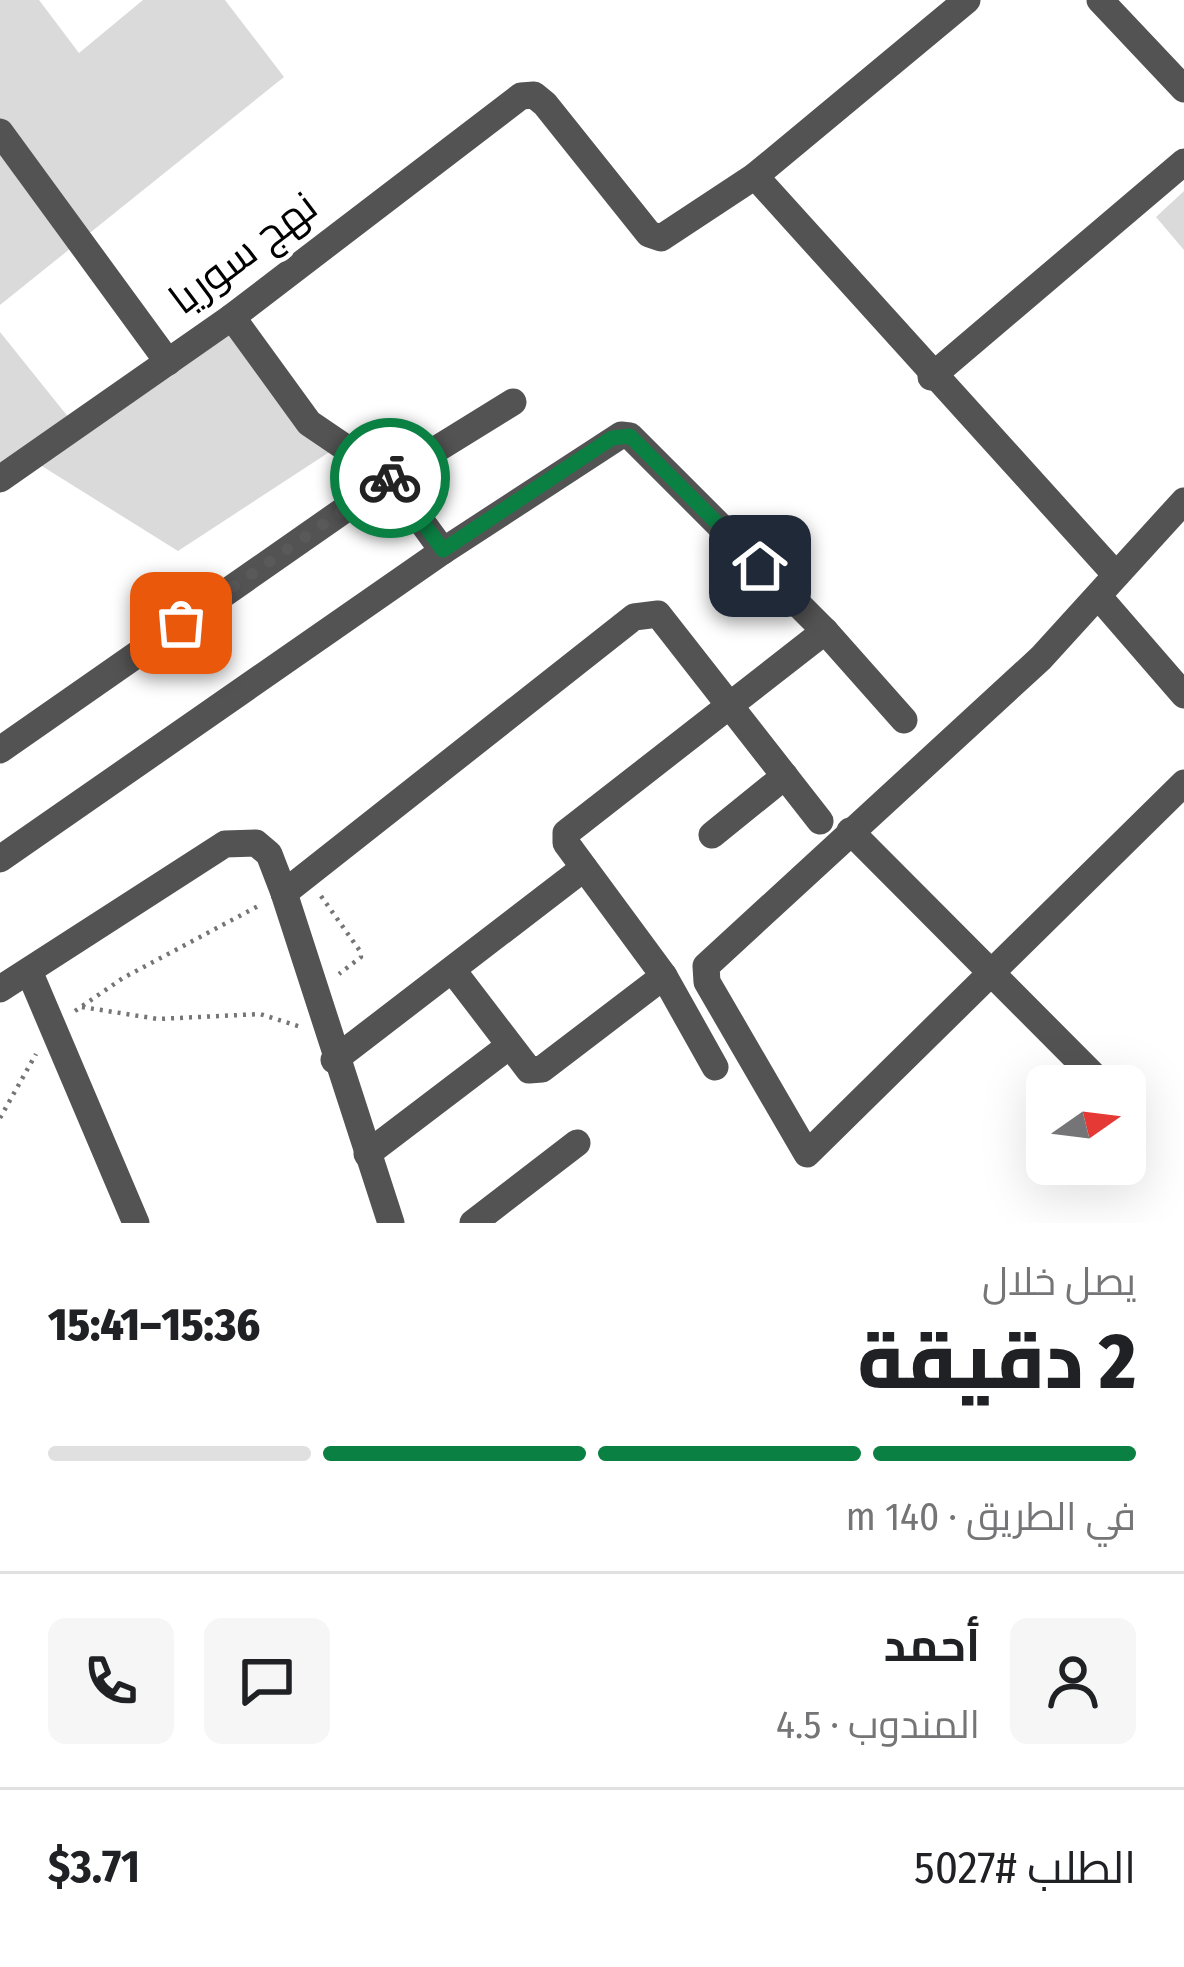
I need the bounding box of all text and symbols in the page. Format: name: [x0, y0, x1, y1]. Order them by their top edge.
street label: نهج سوريا: [159, 181, 328, 326]
courier: [330, 418, 450, 538]
icon: bike: [357, 445, 423, 511]
pin: [709, 515, 811, 617]
icon: home: [727, 533, 793, 599]
pin: [130, 572, 232, 674]
icon: bag: [148, 590, 214, 656]
north arrow: [1026, 1065, 1146, 1185]
map controls: [1026, 1065, 1146, 1185]
text: يصل خلال: [982, 1259, 1136, 1305]
text: 15:36–15:41: [48, 1298, 260, 1352]
text: 2 دقيقة: [857, 1315, 1136, 1409]
text: في الطريق · 140 m: [846, 1494, 1136, 1540]
button: phone: [48, 1618, 174, 1744]
button: chat: [204, 1618, 330, 1744]
button: person: [1010, 1618, 1136, 1744]
text: أحمد: [884, 1619, 980, 1673]
text: المندوب · 4.5: [776, 1702, 980, 1748]
text: $3.71: [48, 1840, 140, 1894]
text: الطلب #5027: [914, 1841, 1136, 1895]

